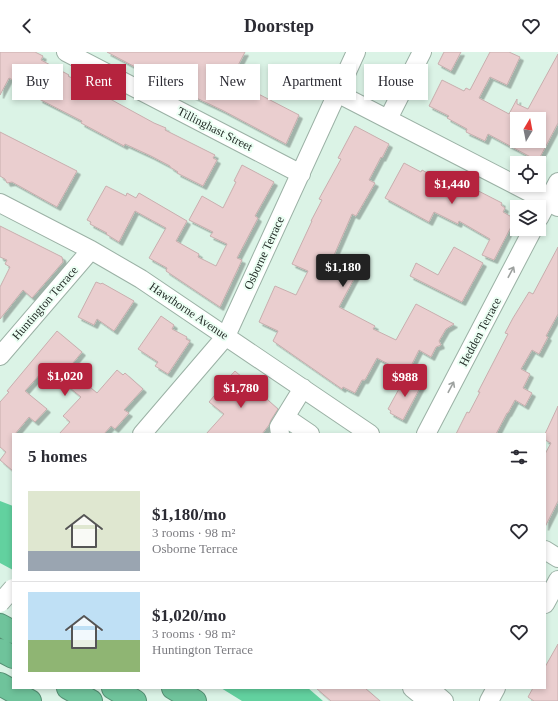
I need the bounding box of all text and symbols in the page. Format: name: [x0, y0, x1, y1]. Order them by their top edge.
icon: back: [16, 15, 38, 37]
icon: heart: [520, 15, 542, 37]
text: Doorstep: [244, 16, 314, 36]
chip: Buy: [12, 64, 63, 100]
chip: Rent: [71, 64, 126, 100]
chip: Filters: [134, 64, 198, 100]
chip: New: [206, 64, 260, 100]
chip: Apartment: [268, 64, 356, 100]
chip: House: [364, 64, 428, 100]
street label: Tillinghast Street: [175, 104, 256, 154]
north arrow: [510, 112, 546, 148]
map controls: [510, 112, 546, 236]
button: locate: [510, 156, 546, 192]
pin: $1,440: [419, 171, 485, 205]
text: $1,440: [434, 176, 470, 191]
button: layers: [510, 200, 546, 236]
street label: Osborne Terrace: [241, 214, 287, 292]
pin: $1,180: [310, 254, 376, 288]
text: $1,180: [325, 259, 361, 274]
street label: Huntington Terrace: [9, 263, 81, 343]
one-way arrow: [508, 266, 515, 278]
street label: Hawthorne Avenue: [147, 279, 231, 343]
street label: Hedden Terrace: [456, 295, 504, 369]
pin: $1,020: [32, 363, 98, 397]
pin: $988: [381, 364, 429, 398]
text: $1,020: [47, 368, 83, 383]
text: $988: [392, 369, 418, 384]
pin: $1,780: [208, 375, 274, 409]
text: $1,780: [223, 380, 259, 395]
one-way arrow: [448, 381, 455, 393]
icon: filters: [508, 446, 530, 468]
text: 5 homes: [28, 447, 87, 466]
text: $1,180/mo: [152, 505, 226, 524]
icon: home: [60, 507, 108, 555]
icon: heart: [508, 520, 530, 542]
text: 3 rooms · 98 m²: [152, 525, 235, 540]
text: Osborne Terrace: [152, 541, 238, 556]
text: $1,020/mo: [152, 606, 226, 625]
icon: home: [60, 608, 108, 656]
icon: heart: [508, 621, 530, 643]
text: 3 rooms · 98 m²: [152, 626, 235, 641]
text: Huntington Terrace: [152, 642, 253, 657]

